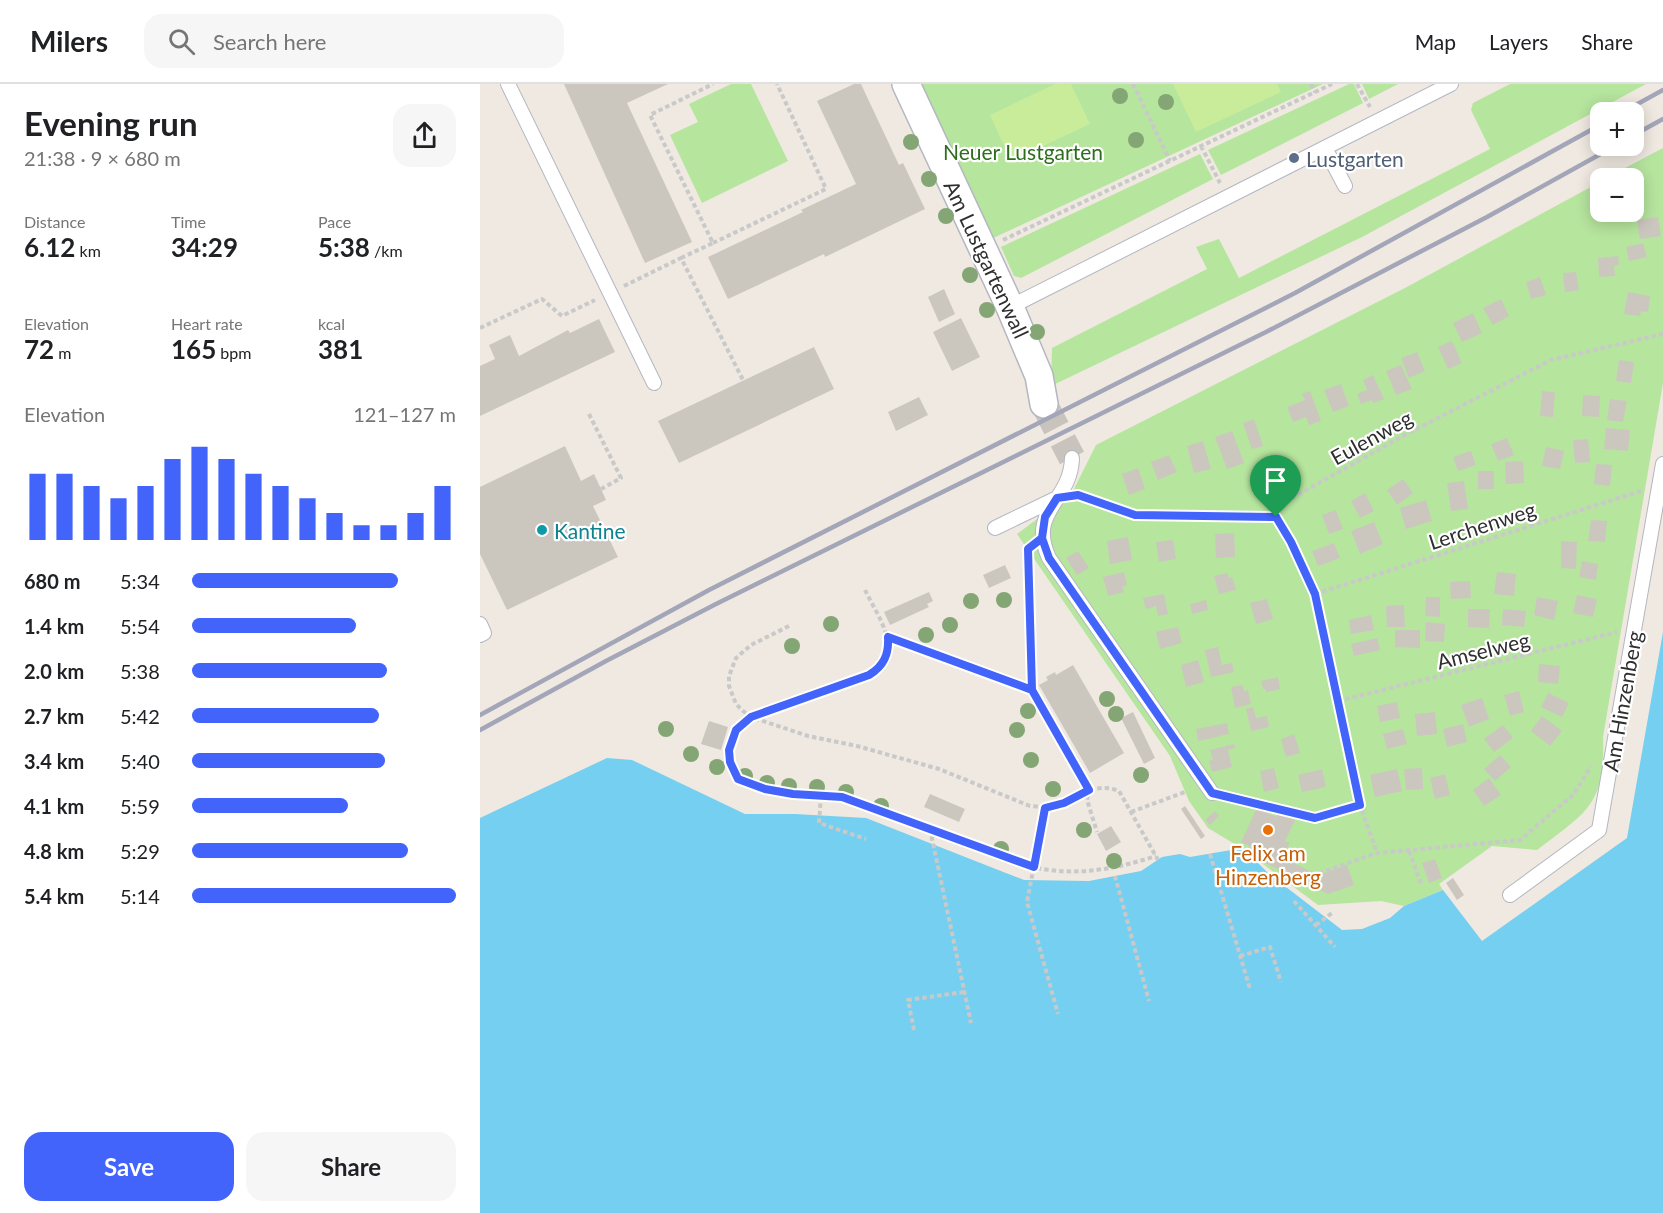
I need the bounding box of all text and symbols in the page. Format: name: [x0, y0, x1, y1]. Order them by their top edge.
search box: [144, 14, 564, 68]
text: Milers: [30, 24, 108, 58]
icon: search: [165, 25, 198, 58]
text: Search here: [213, 28, 326, 55]
text: Map: [1415, 29, 1456, 54]
text: Layers: [1489, 29, 1548, 54]
text: Share: [1581, 29, 1633, 54]
map controls: [1590, 102, 1644, 222]
button: +: [1590, 102, 1644, 156]
text: Evening run: [24, 103, 198, 143]
button: share: [393, 104, 456, 167]
park label: Neuer Lustgarten: [943, 139, 1103, 164]
text: 21:38 · 9 × 680 m: [24, 146, 181, 170]
place label: Lustgarten: [1306, 146, 1404, 171]
marker: Lustgarten: [1287, 151, 1301, 165]
button: −: [1590, 168, 1644, 222]
street label: Am Lustgartenwall: [939, 176, 1035, 342]
text: Distance: [24, 212, 85, 231]
text: Time: [171, 212, 206, 231]
text: Pace: [318, 212, 351, 231]
text: 6.12: [24, 231, 75, 263]
text: 34:29: [171, 231, 238, 263]
text: 5:38: [318, 231, 370, 263]
text: km: [75, 241, 101, 260]
text: /km: [370, 241, 403, 260]
text: Elevation: [24, 314, 89, 333]
text: Heart rate: [171, 314, 243, 333]
text: kcal: [318, 314, 345, 333]
text: 72: [24, 333, 54, 365]
text: 165: [171, 333, 216, 365]
text: 381: [318, 333, 363, 365]
text: m: [54, 343, 71, 362]
text: bpm: [216, 343, 251, 362]
text: Elevation: [24, 402, 105, 426]
text: 121–127 m: [353, 402, 456, 426]
street label: Eulenweg: [1326, 404, 1416, 470]
pin: [1250, 455, 1301, 517]
icon: arrive: [1259, 464, 1292, 497]
street label: Lerchenweg: [1425, 496, 1539, 554]
place label: Kantine: [554, 518, 626, 543]
marker: Kantine: [535, 523, 549, 537]
text: 680 m: [24, 569, 80, 593]
text: 5:34: [120, 569, 160, 593]
text: 1.4 km: [24, 614, 84, 638]
text: 5:54: [120, 614, 160, 638]
street label: Amselweg: [1434, 626, 1532, 674]
street label: Am Hinzenberg: [1597, 628, 1647, 773]
text: 2.0 km: [24, 659, 84, 683]
text: 5:38: [120, 659, 160, 683]
text: 2.7 km: [24, 704, 84, 728]
text: 5:42: [120, 704, 160, 728]
text: 3.4 km: [24, 749, 84, 773]
text: 5:40: [120, 749, 160, 773]
text: 4.1 km: [24, 794, 84, 818]
text: 5:59: [120, 794, 160, 818]
marker: Felix am Hinzenberg: [1261, 823, 1275, 837]
text: 4.8 km: [24, 839, 84, 863]
text: 5:29: [120, 839, 160, 863]
place label: Felix am Hinzenberg: [1215, 840, 1321, 889]
text: 5.4 km: [24, 884, 84, 908]
text: 5:14: [120, 884, 160, 908]
button: Save: [24, 1132, 234, 1201]
button: Share: [246, 1132, 456, 1201]

